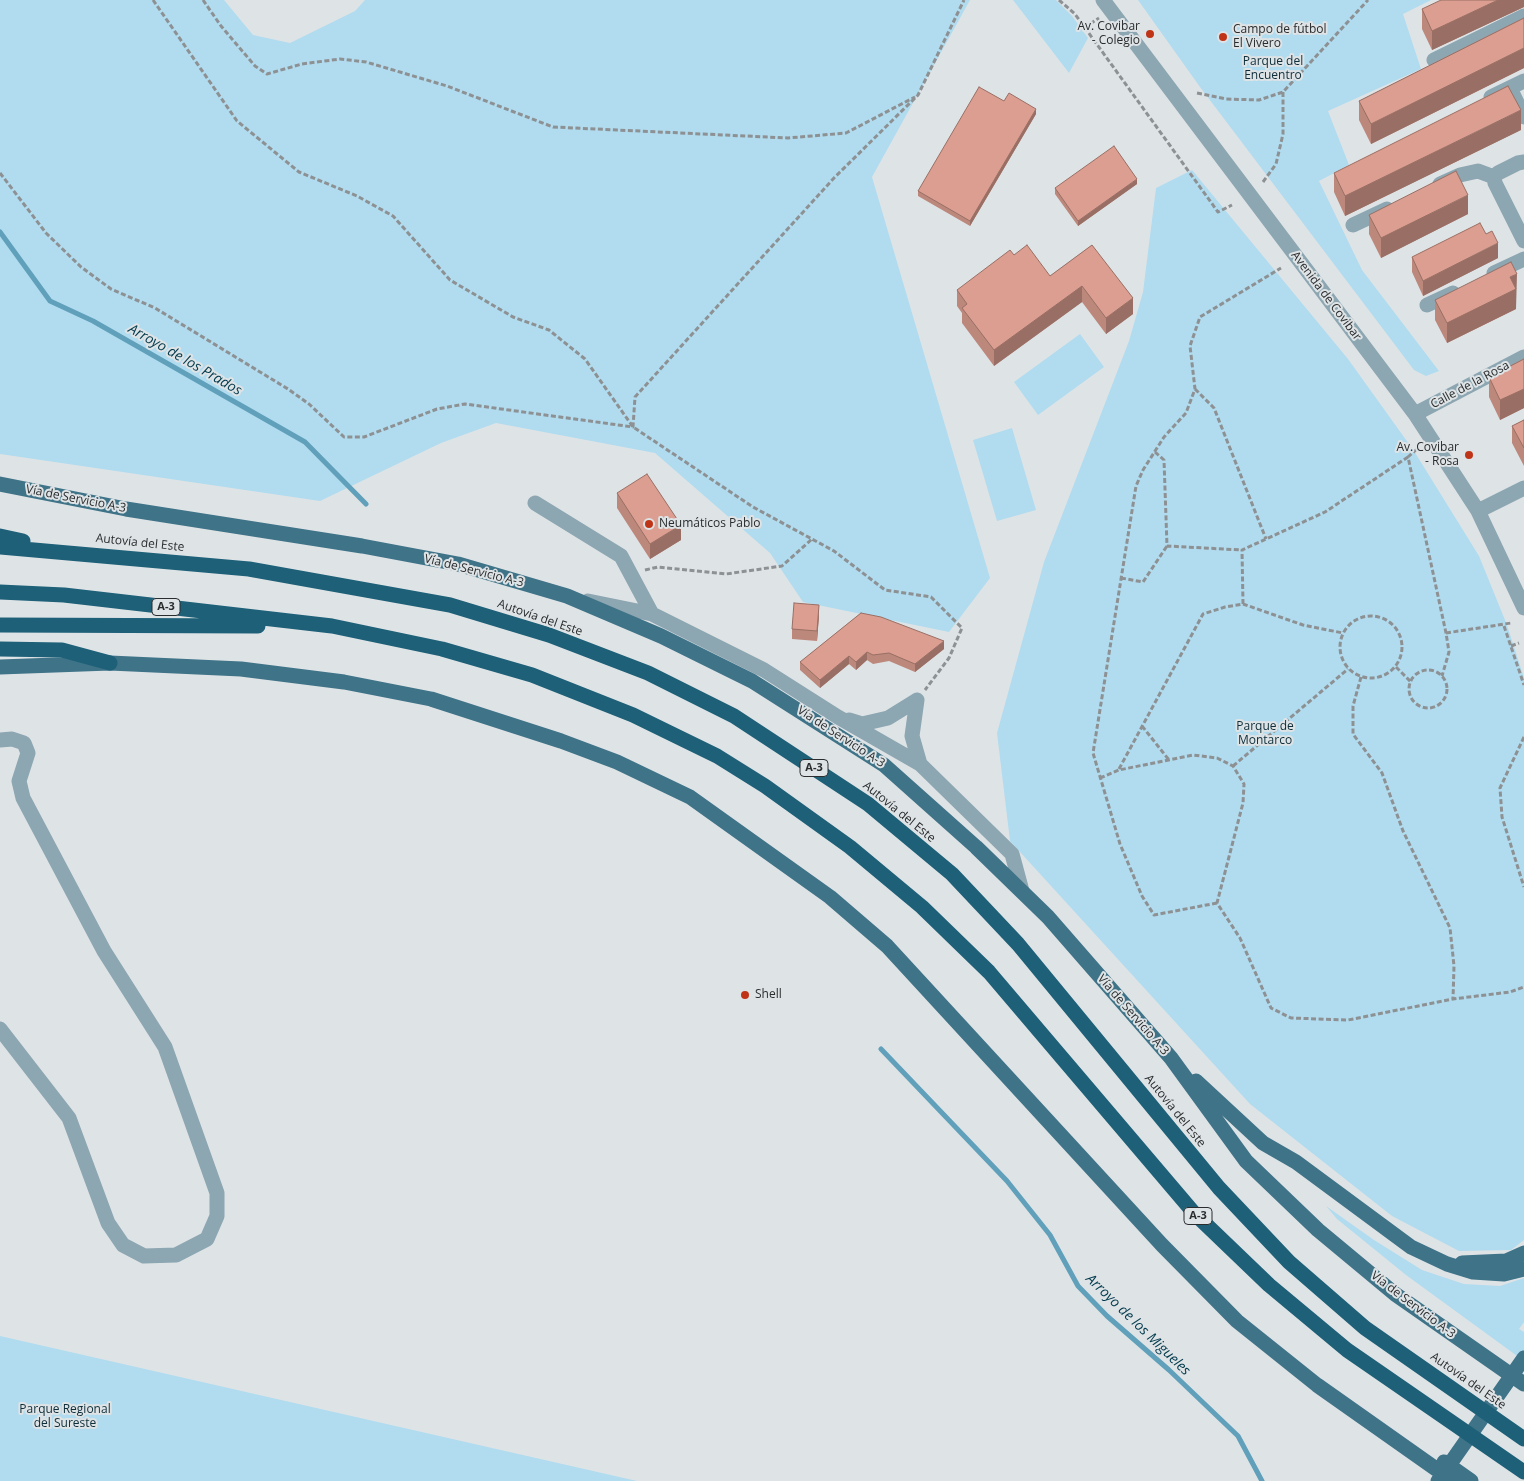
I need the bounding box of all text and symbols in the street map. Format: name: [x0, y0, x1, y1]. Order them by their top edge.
place label: Av. Covibar - Colegio: [1077, 20, 1140, 48]
place label: Campo de fútbol El Vivero: [1233, 23, 1326, 51]
marker: Av. Covibar - Colegio: [1144, 28, 1156, 40]
marker: Campo de fútbol El Vivero: [1217, 31, 1229, 43]
park label: Parque del Encuentro: [1243, 55, 1303, 83]
street label: Avenida de Covibar: [1288, 249, 1364, 343]
water label: Arroyo de los Prados: [125, 321, 245, 399]
street label: Calle de la Rosa: [1428, 358, 1512, 412]
place label: Av. Covibar - Rosa: [1396, 441, 1459, 469]
marker: Av. Covibar - Rosa: [1463, 449, 1475, 461]
street label: Vía de Servicio A-3: [25, 482, 127, 516]
place label: Neumáticos Pablo: [659, 517, 760, 531]
marker: Neumáticos Pablo: [643, 518, 655, 530]
street label: Autovía del Este: [95, 531, 185, 555]
street label: Vía de Servicio A-3: [423, 552, 525, 590]
street label: Autovía del Este: [496, 597, 584, 639]
road number: A-3: [152, 598, 180, 616]
street label: Vía de Servicio A-3: [794, 703, 888, 771]
park label: Parque de Montarco: [1236, 720, 1294, 748]
road number: A-3: [800, 760, 828, 776]
street label: Autovía del Este: [860, 778, 938, 846]
street label: Vía de Servicio A-3: [1094, 972, 1172, 1058]
place label: Shell: [755, 988, 782, 1002]
marker: Shell: [739, 989, 751, 1001]
street label: Autovía del Este: [1141, 1072, 1209, 1150]
road number: A-3: [1184, 1208, 1212, 1224]
street label: Vía de Servicio A-3: [1368, 1269, 1458, 1341]
water label: Arroyo de los Migueles: [1082, 1271, 1194, 1379]
street label: Autovía del Este: [1427, 1350, 1509, 1412]
park label: Parque Regional del Sureste: [19, 1403, 111, 1431]

